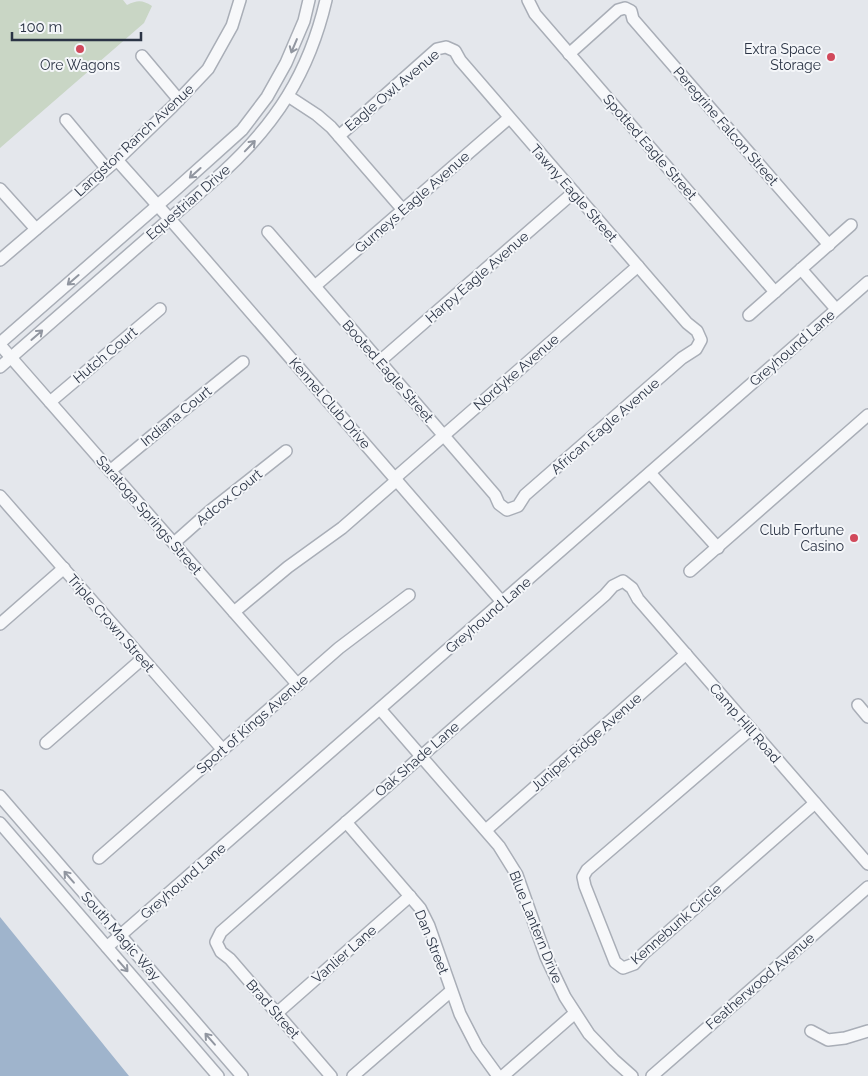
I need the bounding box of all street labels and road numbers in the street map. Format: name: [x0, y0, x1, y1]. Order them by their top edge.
street label: Eagle Owl Avenue: [342, 46, 442, 134]
street label: Peregrine Falcon Street: [670, 64, 782, 189]
street label: Langston Ranch Avenue: [71, 81, 197, 199]
street label: Spotted Eagle Street: [600, 91, 700, 203]
street label: Tawny Eagle Street: [527, 141, 621, 245]
street label: Gurneys Eagle Avenue: [352, 148, 472, 256]
street label: Equestrian Drive: [143, 161, 233, 243]
street label: Harpy Eagle Avenue: [422, 228, 532, 326]
street label: Greyhound Lane: [746, 307, 838, 389]
street label: Booted Eagle Street: [339, 317, 437, 426]
street label: Hutch Court: [70, 323, 140, 386]
street label: Nordyke Avenue: [470, 331, 562, 413]
street label: Kennel Club Drive: [286, 354, 374, 452]
street label: African Eagle Avenue: [548, 375, 662, 477]
street label: Indiana Court: [137, 382, 215, 449]
street label: Saratoga Springs Street: [93, 452, 205, 578]
street label: Adcox Court: [193, 465, 265, 528]
street label: Triple Crown Street: [64, 571, 158, 675]
street label: Greyhound Lane: [442, 574, 534, 656]
street label: Sport of Kings Avenue: [193, 671, 311, 777]
street label: Camp Hill Road: [706, 680, 784, 766]
street label: Juniper Ridge Avenue: [527, 690, 645, 794]
street label: Oak Shade Lane: [372, 718, 462, 800]
street label: Greyhound Lane: [137, 840, 229, 922]
street label: Blue Lantern Drive: [506, 868, 566, 986]
street label: Kennebunk Circle: [628, 880, 724, 968]
street label: South Magic Way: [78, 888, 164, 984]
street label: Dan Street: [412, 907, 452, 977]
street label: Vanlier Lane: [309, 922, 379, 986]
street label: Featherwood Avenue: [703, 930, 817, 1032]
street label: Brad Street: [243, 976, 303, 1042]

